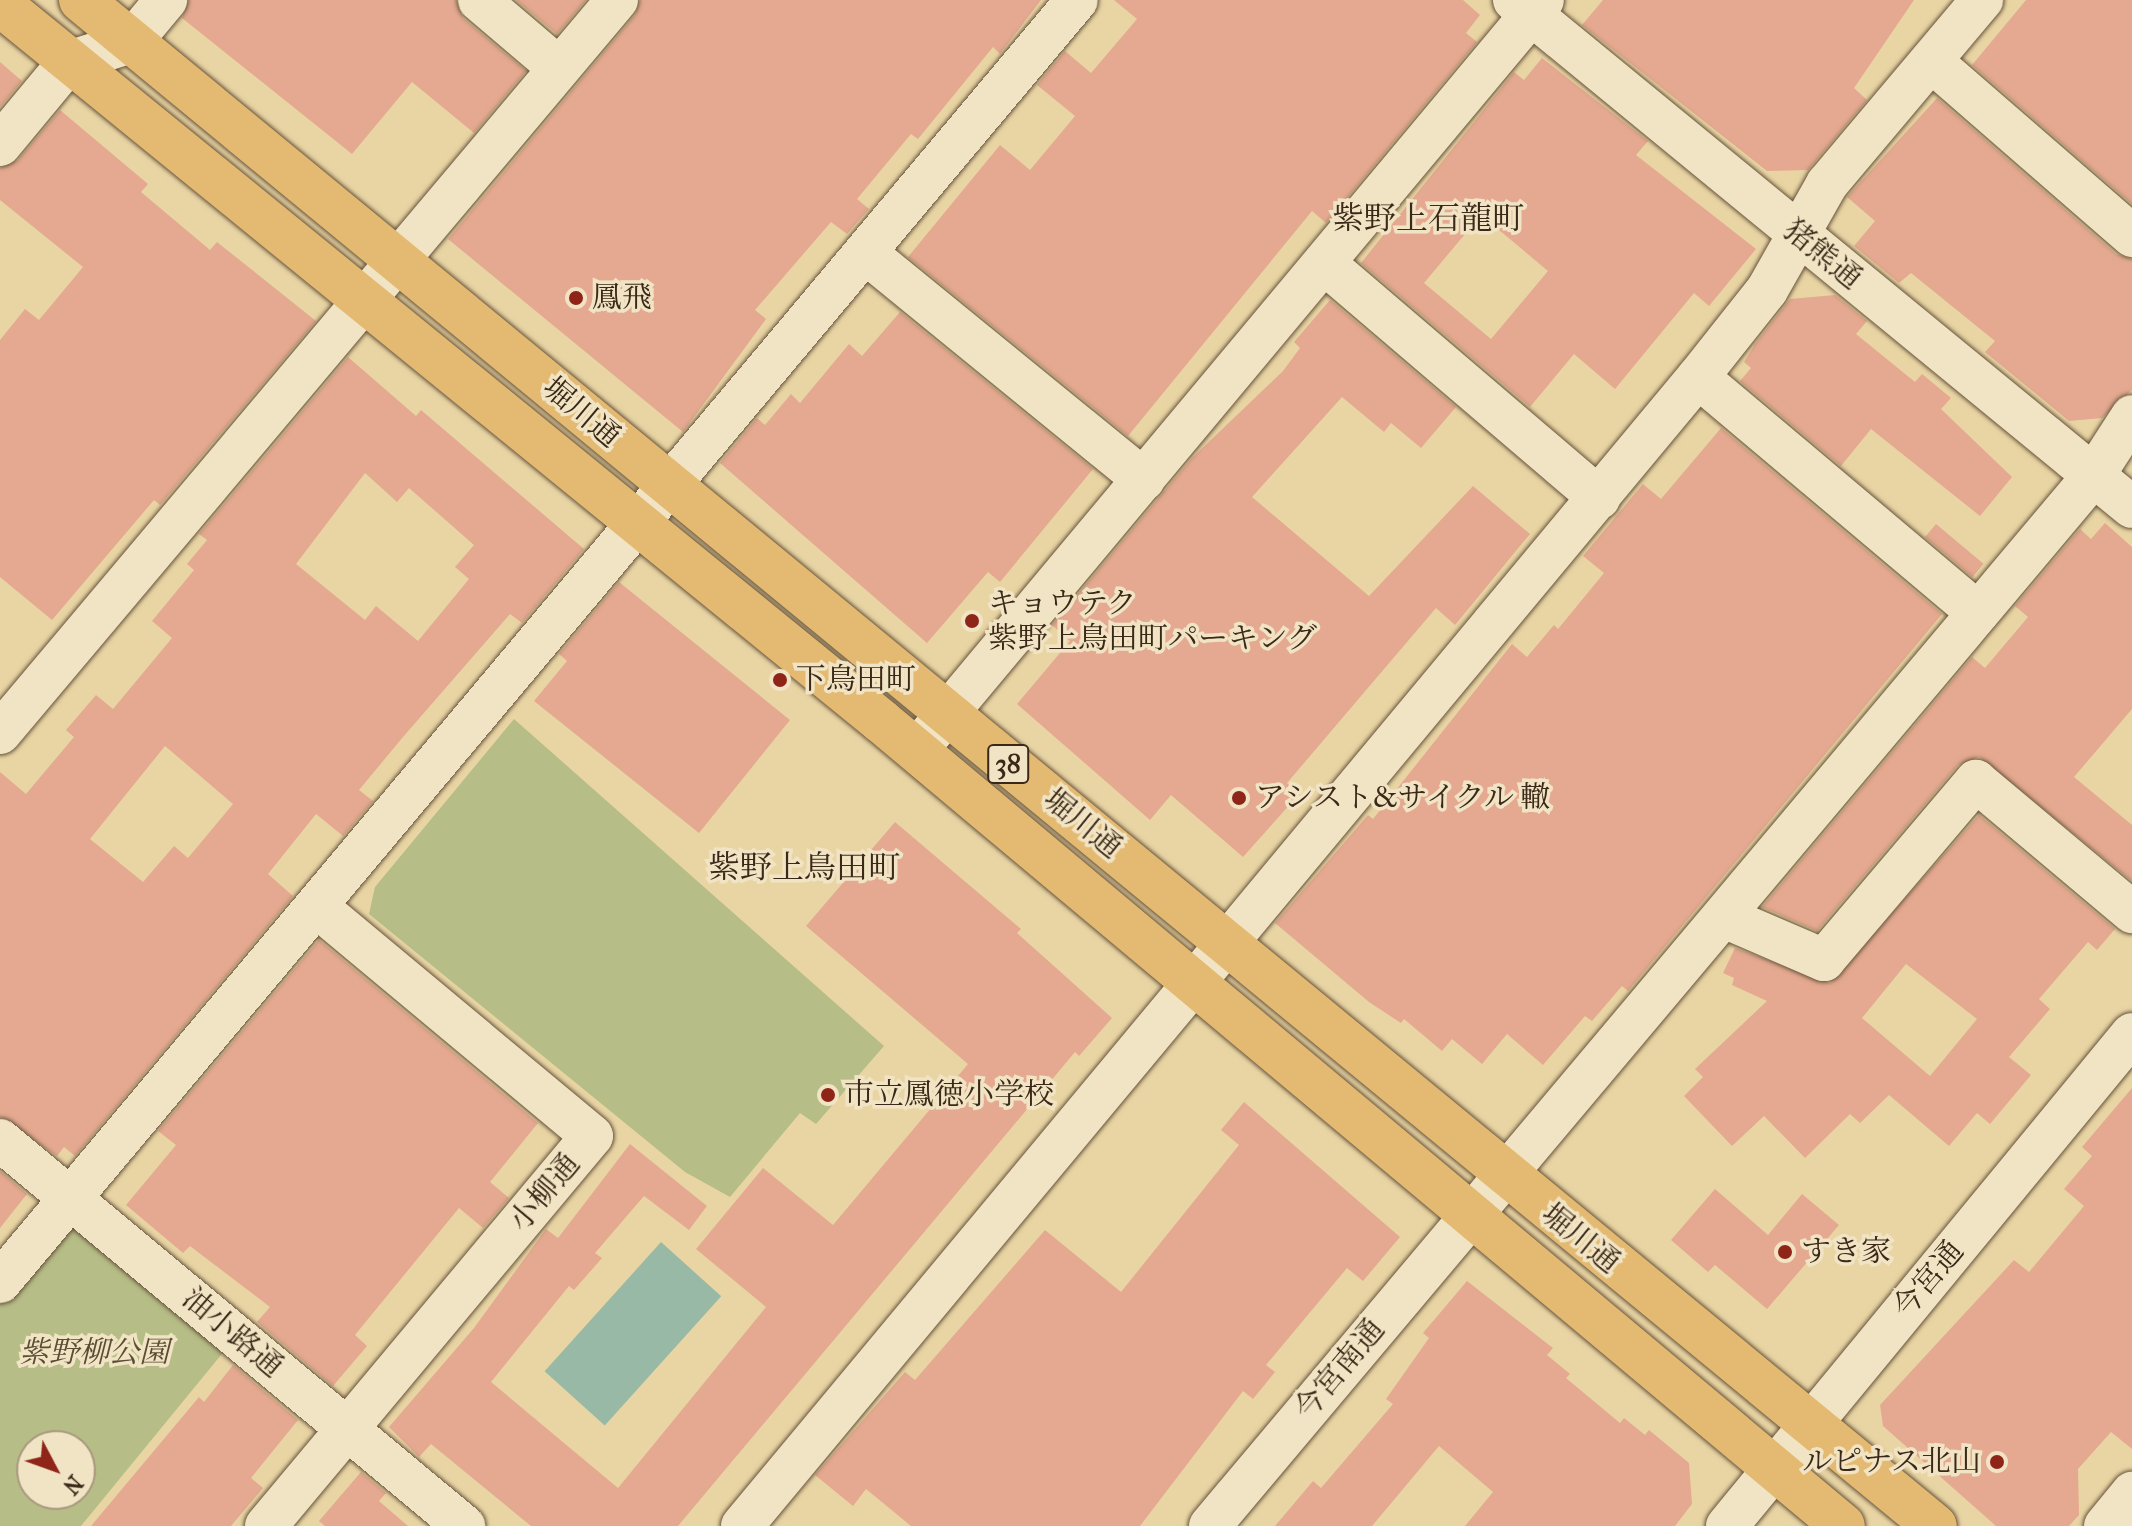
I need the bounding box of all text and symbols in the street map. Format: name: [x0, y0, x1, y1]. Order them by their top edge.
district label: 紫野上石龍町: [1332, 200, 1524, 238]
street label: 猪熊通: [1776, 213, 1868, 297]
place label: 鳳飛: [592, 280, 652, 316]
marker: 鳳飛: [567, 289, 585, 307]
street label: 堀川通: [535, 370, 627, 456]
place label: キョウテク 紫野上鳥田町パーキング: [988, 586, 1318, 656]
marker: キョウテク 紫野上鳥田町パーキング: [963, 612, 981, 630]
place label: 下鳥田町: [796, 662, 916, 698]
marker: 下鳥田町: [771, 671, 789, 689]
road number: 38: [986, 740, 1030, 788]
place label: アシスト&サイクル 轍: [1255, 780, 1556, 816]
street label: 堀川通: [1036, 782, 1128, 866]
marker: アシスト&サイクル 轍: [1230, 789, 1248, 807]
district label: 紫野上鳥田町: [708, 849, 900, 887]
place label: 市立鳳徳小学校: [844, 1077, 1054, 1113]
marker: 市立鳳徳小学校: [819, 1086, 837, 1104]
street label: 小柳通: [502, 1147, 588, 1239]
street label: 堀川通: [1534, 1197, 1626, 1281]
place label: すき家: [1801, 1234, 1891, 1270]
street label: 今宮通: [1886, 1234, 1972, 1326]
marker: すき家: [1776, 1243, 1794, 1261]
street label: 油小路通: [174, 1281, 290, 1385]
street label: 今宮南通: [1288, 1312, 1392, 1428]
park label: 紫野柳公園: [19, 1335, 169, 1371]
north arrow: [16, 1430, 96, 1510]
place label: ルピナス北山: [1801, 1444, 1981, 1480]
marker: ルピナス北山: [1988, 1453, 2006, 1471]
text: N: [57, 1470, 88, 1499]

